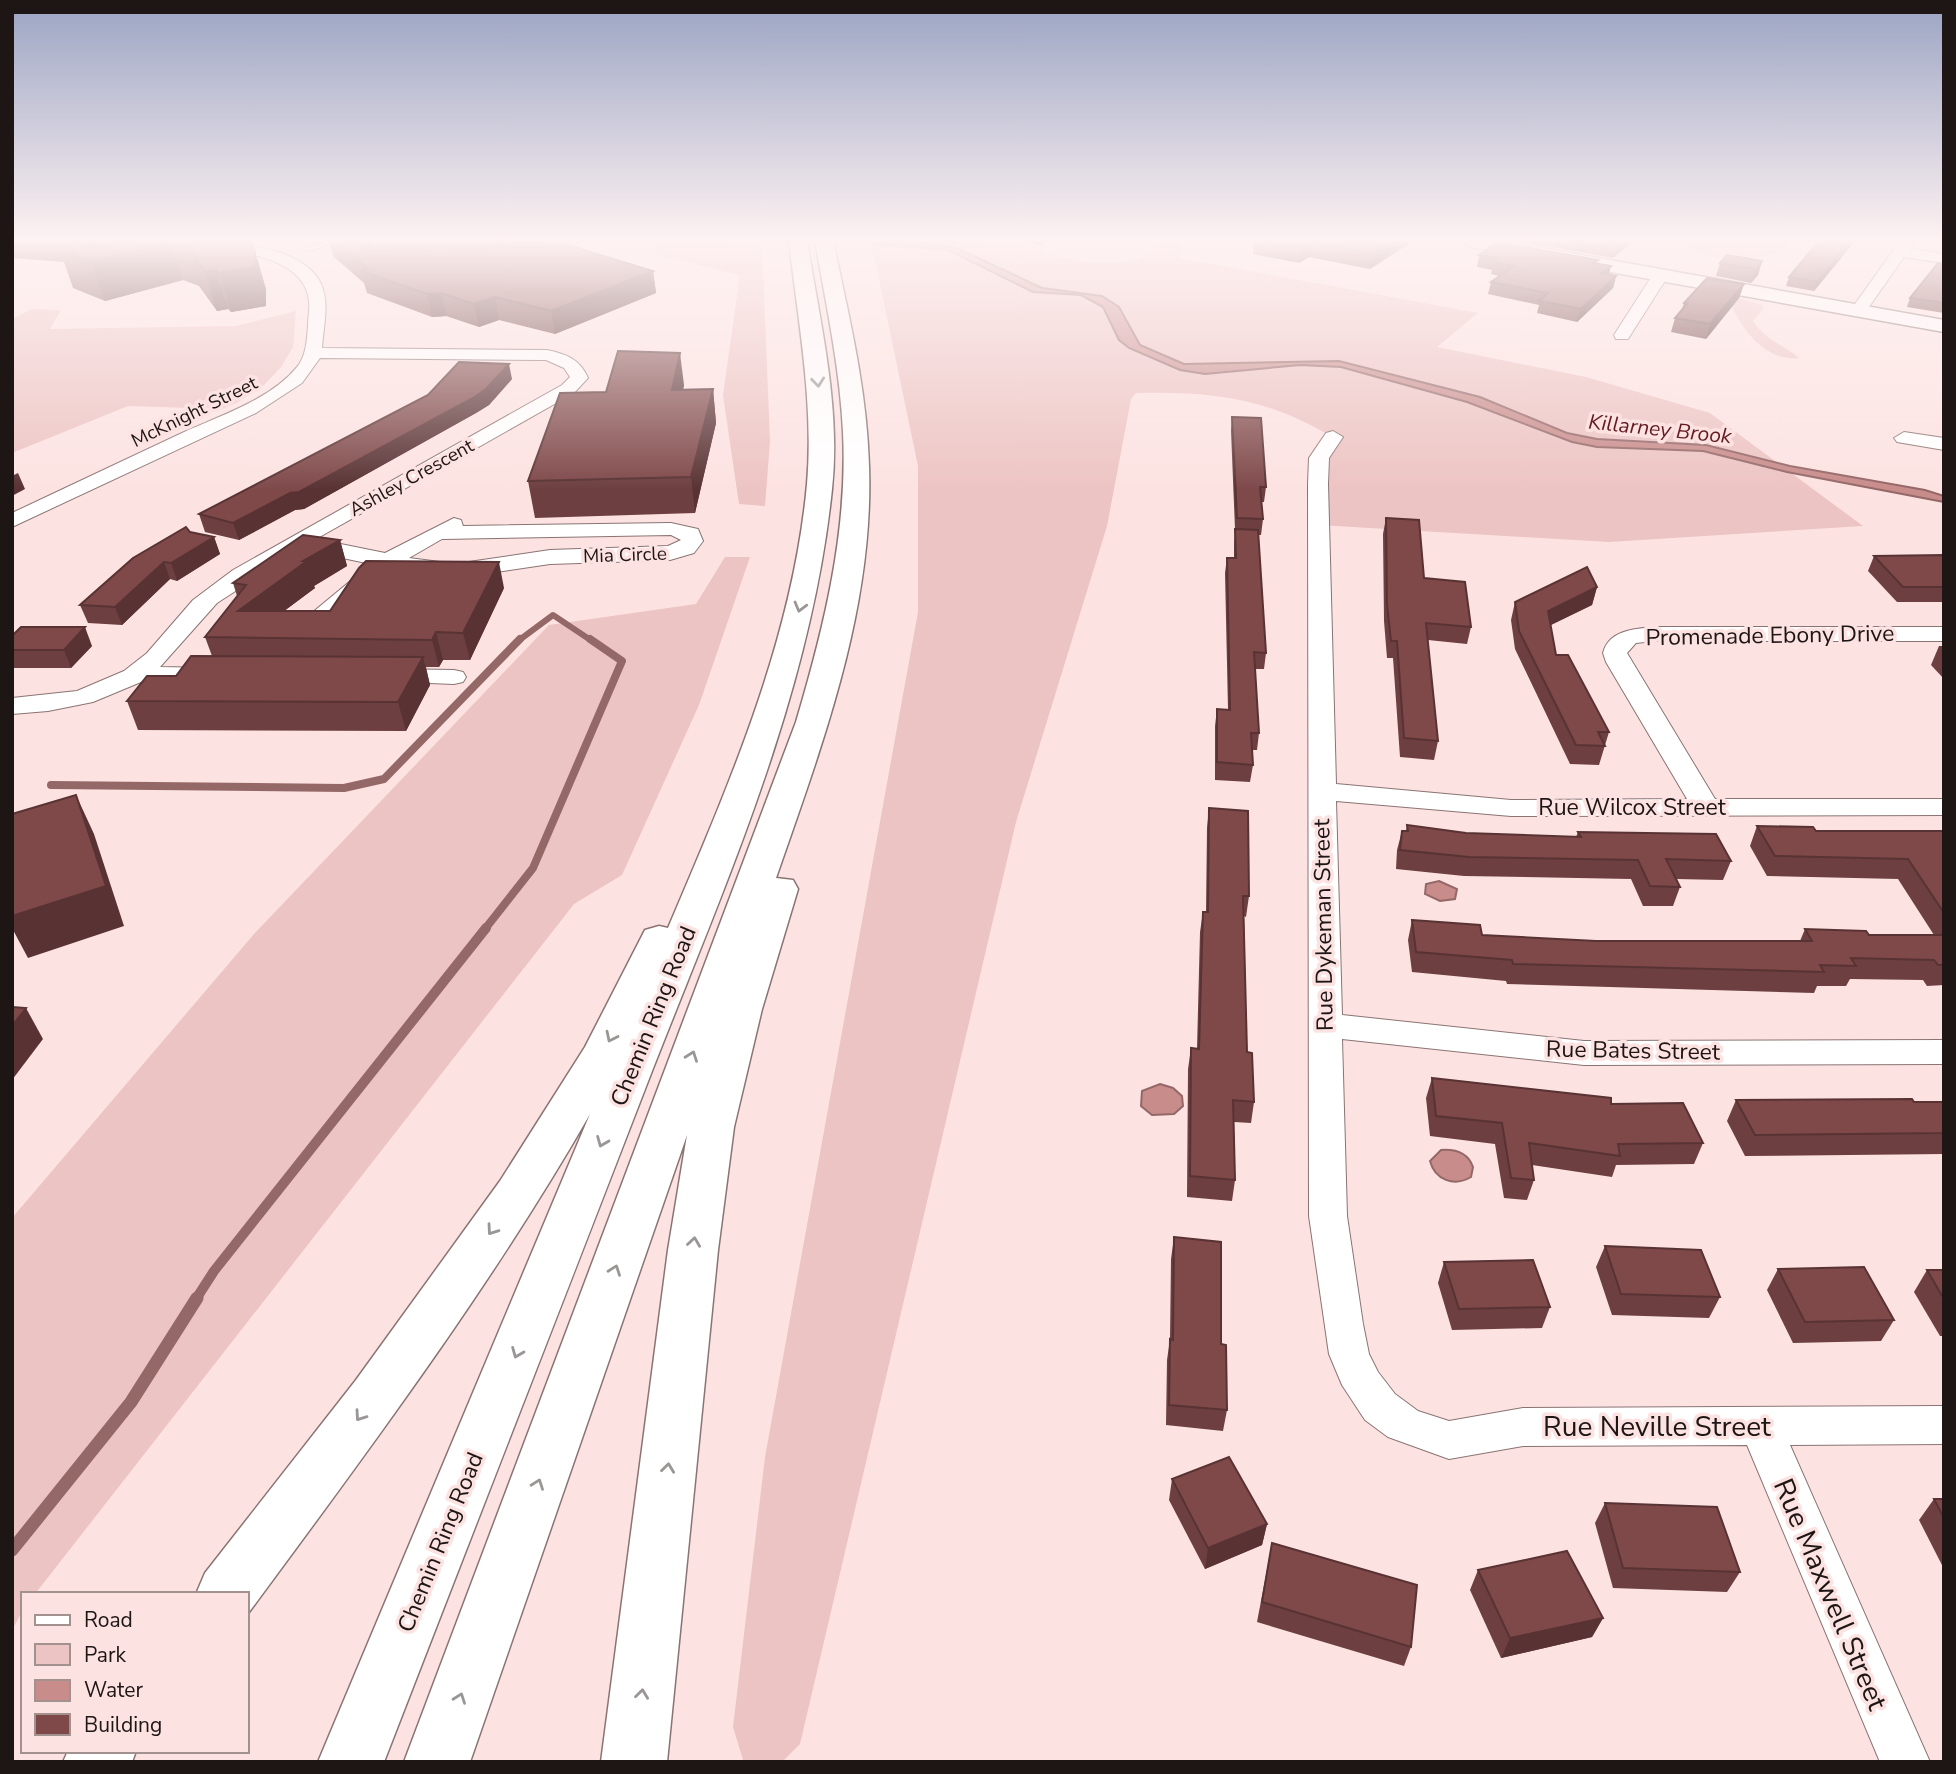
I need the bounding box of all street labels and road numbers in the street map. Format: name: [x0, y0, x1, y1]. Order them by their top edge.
street label: McKnight Street: [127, 370, 262, 454]
street label: Ashley Crescent: [345, 433, 479, 523]
street label: Mia Circle: [583, 541, 667, 569]
street label: Promenade Ebony Drive: [1645, 618, 1895, 653]
street label: Rue Wilcox Street: [1538, 792, 1727, 823]
street label: Rue Dykeman Street: [1306, 818, 1341, 1031]
street label: Chemin Ring Road: [603, 922, 704, 1111]
street label: Rue Bates Street: [1546, 1033, 1721, 1068]
street label: Rue Neville Street: [1543, 1408, 1771, 1446]
street label: Chemin Ring Road: [390, 1448, 491, 1637]
street label: Rue Maxwell Street: [1764, 1473, 1896, 1716]

